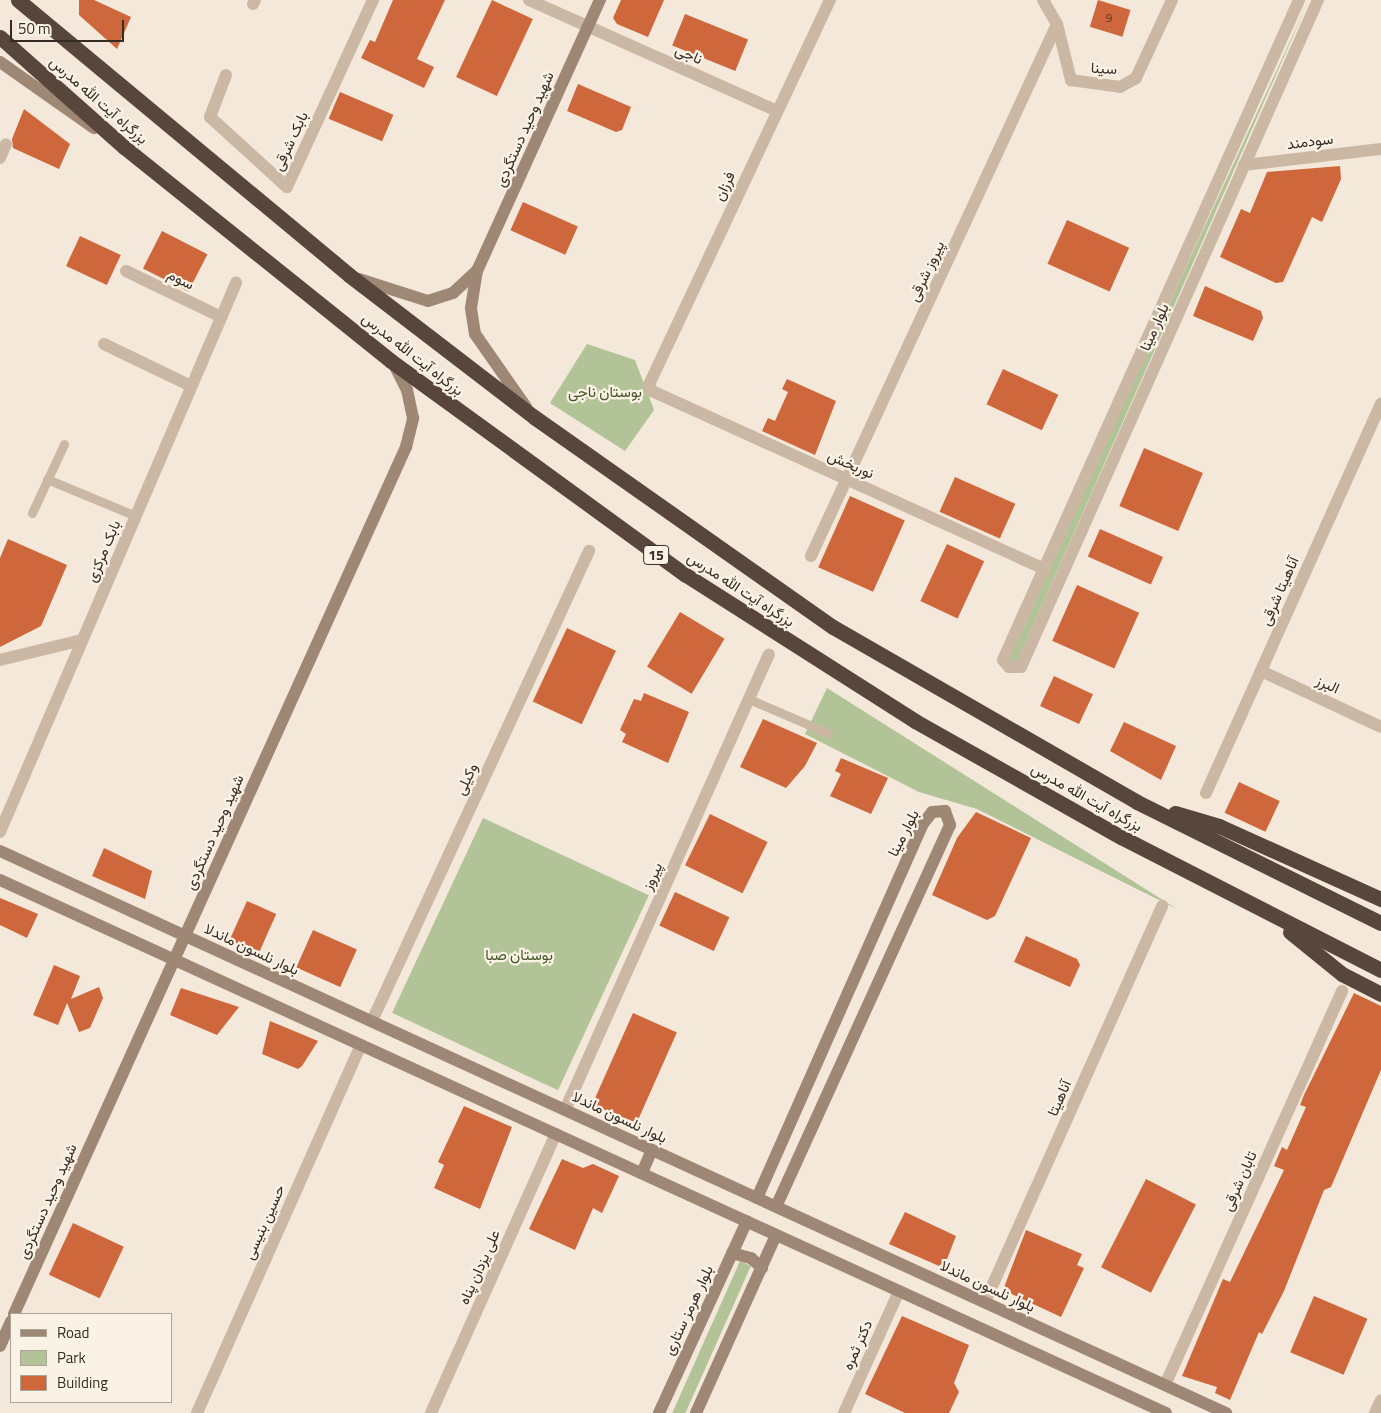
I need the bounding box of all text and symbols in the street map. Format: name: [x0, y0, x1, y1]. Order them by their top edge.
scale bar: [12, 10, 126, 42]
house number: 9: [1106, 11, 1112, 25]
text: 50 m: [18, 17, 51, 40]
street label: ناجی: [673, 40, 705, 68]
street label: بزرگراه آیت الله مدرس: [46, 52, 152, 148]
street label: سینا: [1090, 58, 1118, 78]
street label: شهید وحید دستگردی: [491, 69, 557, 189]
street label: بابک شرقی: [268, 108, 312, 174]
street label: سودمند: [1286, 129, 1334, 153]
street label: فرزان: [709, 169, 739, 203]
street label: پیروز شرقی: [904, 238, 948, 304]
street label: سوم: [165, 265, 197, 293]
street label: بلوار مینا: [1136, 300, 1172, 354]
street label: بزرگراه آیت الله مدرس: [359, 309, 467, 399]
park label: بوستان ناجی: [568, 383, 642, 401]
street label: نوربخش: [825, 446, 877, 482]
street label: بابک مرکزی: [82, 517, 124, 585]
road number: 15: [642, 544, 670, 566]
street label: بزرگراه آیت الله مدرس: [684, 548, 798, 630]
street label: آناهیتا شرقی: [1256, 554, 1302, 628]
street label: البرز: [1313, 671, 1343, 697]
street label: بزرگراه آیت الله مدرس: [1028, 759, 1146, 835]
street label: وكيلی: [451, 760, 481, 798]
street label: شهید وحید دستگردی: [181, 772, 247, 892]
street label: بلوار مینا: [884, 807, 922, 859]
street label: پیروز: [638, 859, 666, 893]
street label: بلوار نلسون ماندلا: [202, 919, 302, 979]
park label: بوستان صبا: [485, 946, 553, 964]
street label: آناهیتا: [1043, 1077, 1075, 1119]
street label: بلوار نلسون ماندلا: [570, 1087, 670, 1147]
street label: شهید وحید دستگردی: [14, 1141, 80, 1261]
street label: تابان شرقی: [1218, 1148, 1260, 1214]
street label: حسین بنیسی: [239, 1182, 289, 1262]
street label: علی یزدان پناه: [454, 1227, 504, 1307]
street label: بلوار نلسون ماندلا: [938, 1256, 1038, 1316]
street label: بلوار هرمز ستاری: [659, 1262, 717, 1358]
legend: [10, 1313, 172, 1403]
street label: دکتر ثمره: [838, 1317, 876, 1373]
text: Road: [57, 1321, 89, 1344]
text: Park: [57, 1346, 86, 1369]
text: Building: [57, 1371, 108, 1394]

